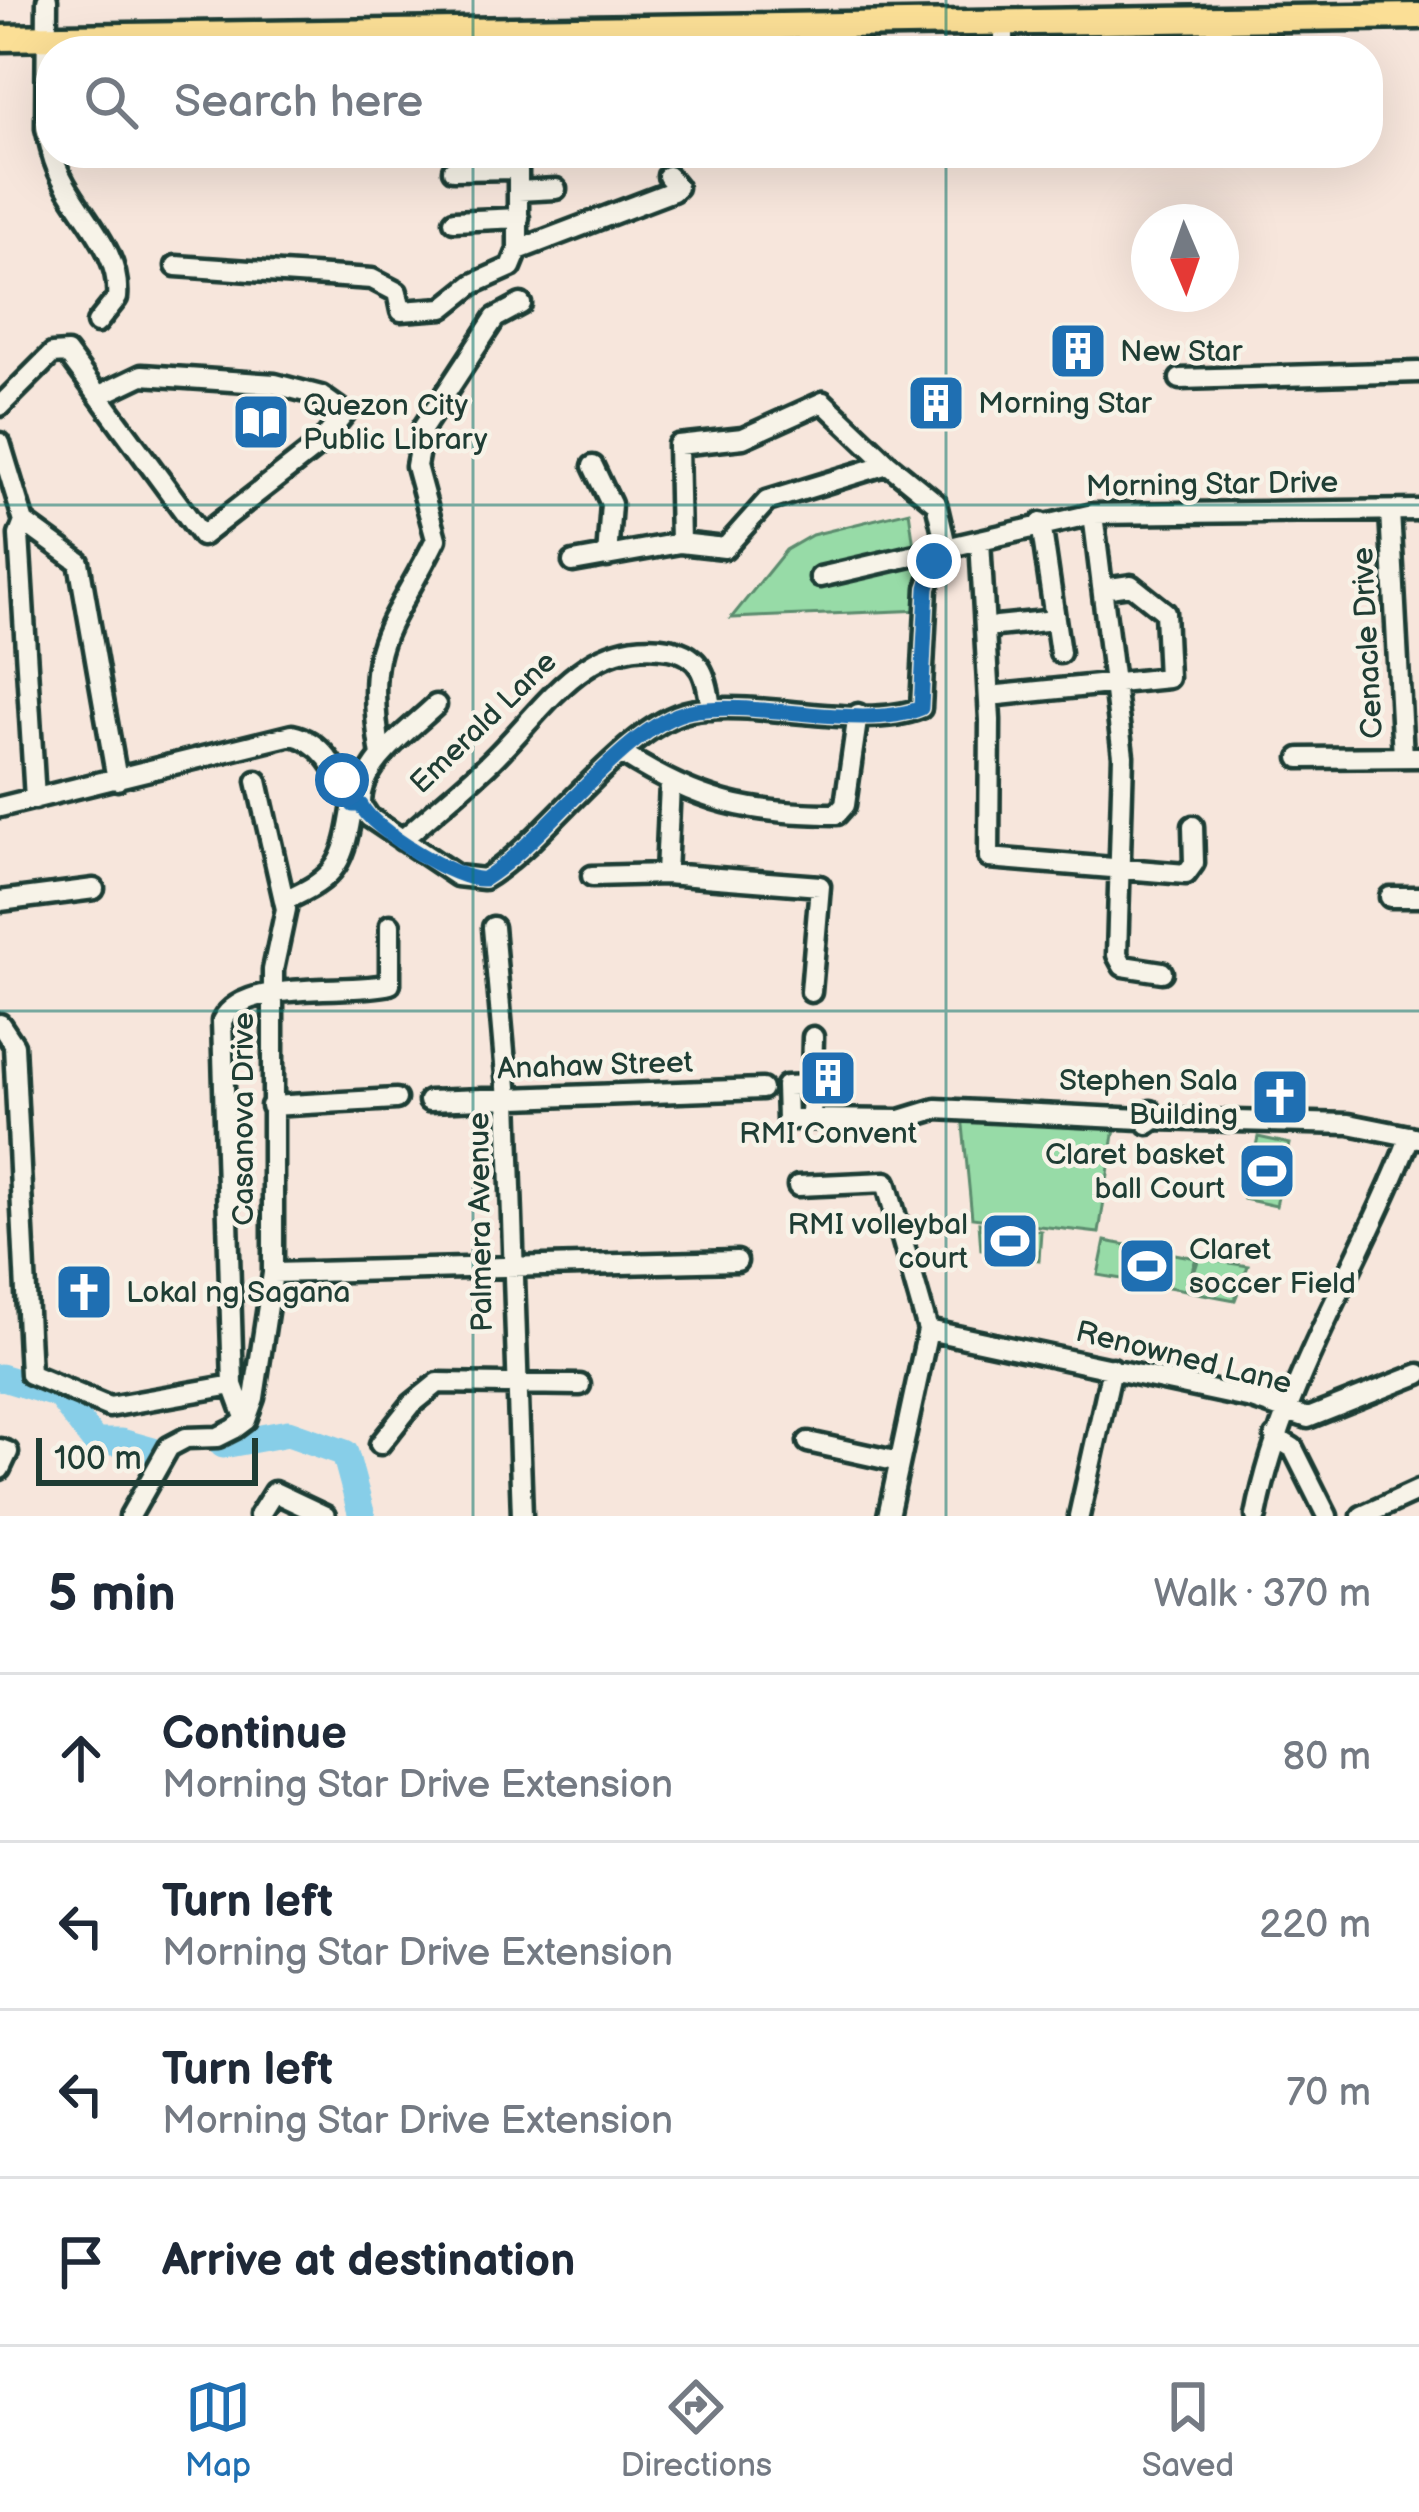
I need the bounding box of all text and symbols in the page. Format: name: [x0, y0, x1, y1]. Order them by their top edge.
search box: [36, 36, 1383, 168]
icon: search: [78, 69, 144, 135]
text: Search here: [174, 75, 423, 130]
north arrow: [1131, 204, 1239, 312]
building icon: New Star: [1047, 320, 1109, 382]
place label: New Star: [1120, 334, 1243, 370]
building icon: Morning Star: [905, 372, 967, 434]
place label: Morning Star: [978, 386, 1153, 422]
place label: Quezon City Public Library: [303, 388, 488, 458]
library icon: Quezon City Public Library: [230, 391, 292, 453]
street label: Morning Star Drive: [1086, 465, 1338, 505]
route end: [907, 534, 961, 588]
street label: Cenacle Drive: [1345, 546, 1391, 740]
street label: Emerald Lane: [403, 644, 564, 801]
route start: [315, 753, 369, 807]
street label: Casanova Drive: [226, 1012, 262, 1226]
street label: Anahaw Street: [497, 1045, 694, 1087]
building icon: RMI Convent: [797, 1047, 859, 1109]
place label: Stephen Sala Building: [1059, 1063, 1238, 1133]
church icon: Stephen Sala Building: [1249, 1066, 1311, 1128]
street label: Palmera Avenue: [461, 1112, 501, 1332]
place label: RMI Convent: [739, 1116, 917, 1152]
place label: Claret basket ball Court: [1045, 1137, 1225, 1207]
sports icon: Claret basket ball Court: [1236, 1140, 1298, 1202]
place label: RMI volleybal court: [787, 1207, 968, 1277]
sports icon: RMI volleybal court: [979, 1210, 1041, 1272]
place label: Claret soccer Field: [1189, 1232, 1356, 1302]
sports icon: Claret soccer Field: [1116, 1235, 1178, 1297]
church icon: Lokal ng Sagana: [53, 1261, 115, 1323]
place label: Lokal ng Sagana: [126, 1275, 350, 1311]
street label: Renowned Lane: [1072, 1314, 1295, 1402]
scale bar: [36, 1432, 258, 1485]
text: 100 m: [54, 1439, 142, 1479]
text: 5 min: [48, 1564, 176, 1625]
text: Walk · 370 m: [1153, 1571, 1371, 1618]
text: Continue: [162, 1707, 347, 1762]
icon: ahead: [48, 1725, 114, 1791]
text: 80 m: [1283, 1734, 1371, 1781]
text: Morning Star Drive Extension: [162, 1762, 673, 1809]
text: Turn left: [162, 1875, 333, 1930]
icon: left: [48, 1893, 114, 1959]
text: 220 m: [1259, 1902, 1371, 1949]
text: Morning Star Drive Extension: [162, 1930, 673, 1977]
text: Turn left: [162, 2043, 333, 2098]
icon: left: [48, 2061, 114, 2127]
text: 70 m: [1286, 2070, 1371, 2117]
text: Morning Star Drive Extension: [162, 2098, 673, 2145]
icon: arrive: [48, 2229, 114, 2295]
text: Arrive at destination: [162, 2234, 575, 2289]
tab: Map: [185, 2374, 251, 2486]
tab: Directions: [620, 2374, 772, 2486]
tab: Saved: [1142, 2374, 1234, 2486]

